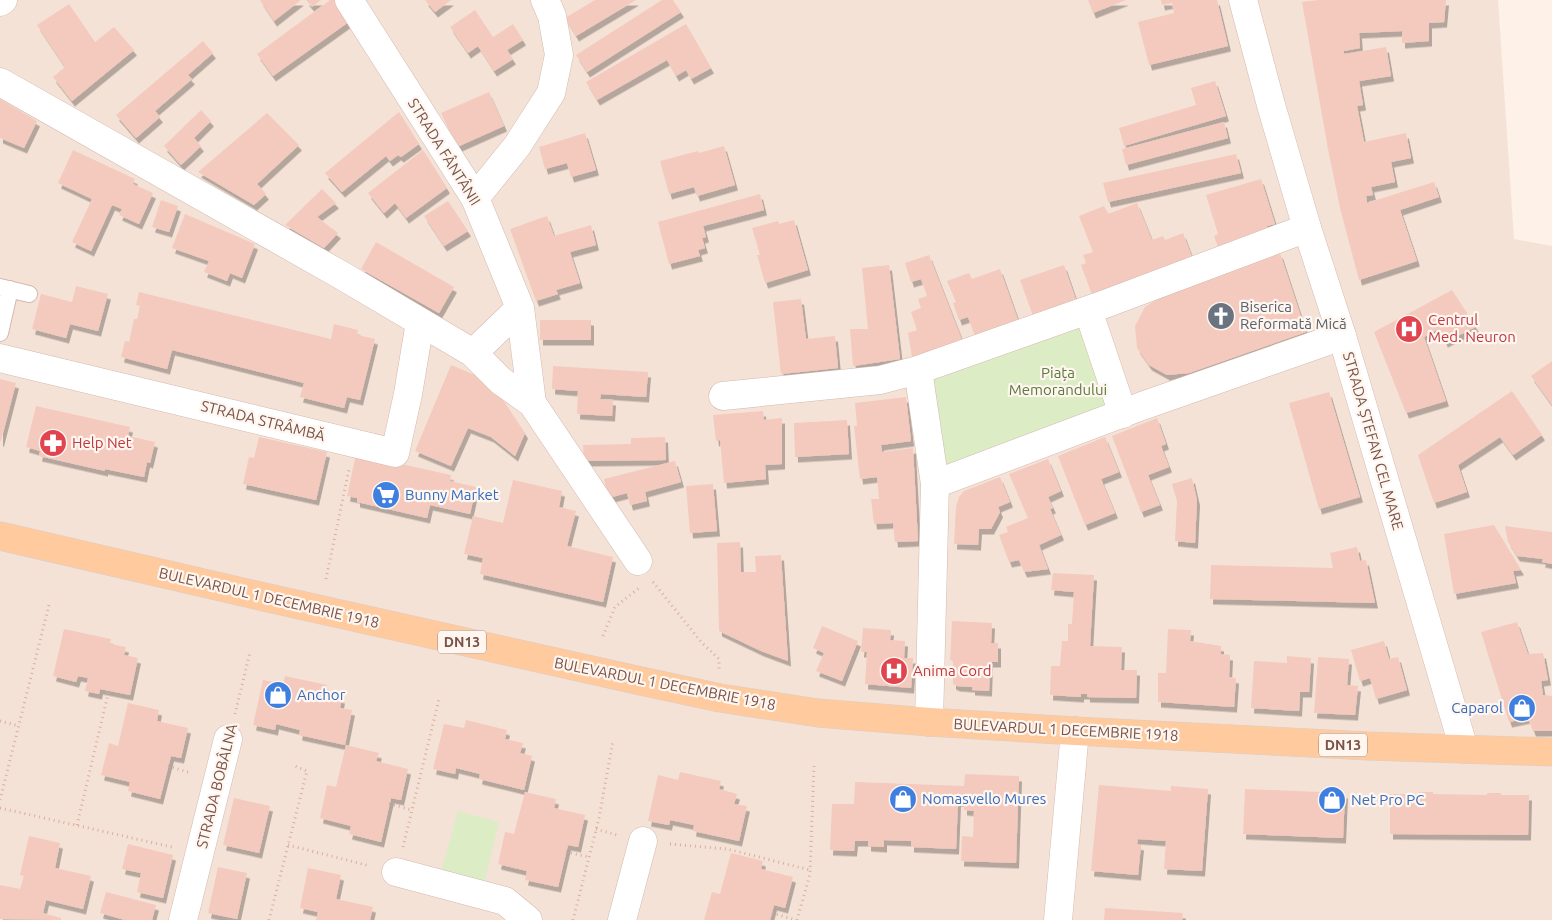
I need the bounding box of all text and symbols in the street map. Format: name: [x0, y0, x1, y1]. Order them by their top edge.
street label: STRADA FÂNTÂNII: [405, 95, 484, 208]
place label: Biserica Reformată Mică: [1240, 298, 1347, 332]
church icon: Biserica Reformată Mică: [1206, 301, 1236, 331]
place label: Centrul Med. Neuron: [1428, 311, 1516, 345]
hospital icon: Centrul Med. Neuron: [1394, 314, 1424, 344]
street label: STRADA ȘTEFAN CEL MARE: [1340, 350, 1407, 532]
park label: Piața Memorandului: [1009, 364, 1107, 398]
street label: STRADA STRÂMBĂ: [199, 397, 327, 444]
pharmacy icon: Help Net: [38, 428, 68, 458]
place label: Help Net: [72, 434, 132, 451]
supermarket icon: Bunny Market: [371, 480, 401, 510]
place label: Bunny Market: [405, 486, 499, 503]
street label: BULEVARDUL 1 DECEMBRIE 1918: [157, 564, 381, 631]
road number: DN13: [438, 630, 486, 654]
street label: BULEVARDUL 1 DECEMBRIE 1918: [553, 654, 777, 713]
hospital icon: Anima Cord: [879, 656, 909, 686]
place label: Anima Cord: [913, 662, 991, 679]
shop icon: Anchor: [263, 680, 293, 710]
place label: Anchor: [297, 686, 346, 703]
shop icon: Caparol: [1507, 693, 1537, 723]
place label: Caparol: [1451, 699, 1503, 716]
street label: BULEVARDUL 1 DECEMBRIE 1918: [953, 715, 1179, 744]
street label: STRADA BOBÂLNA: [193, 722, 240, 850]
road number: DN13: [1319, 734, 1367, 756]
shop icon: Nomasvello Mures: [888, 784, 918, 814]
shop icon: Net Pro PC: [1317, 785, 1347, 815]
place label: Nomasvello Mures: [922, 790, 1046, 807]
place label: Net Pro PC: [1351, 791, 1424, 808]

